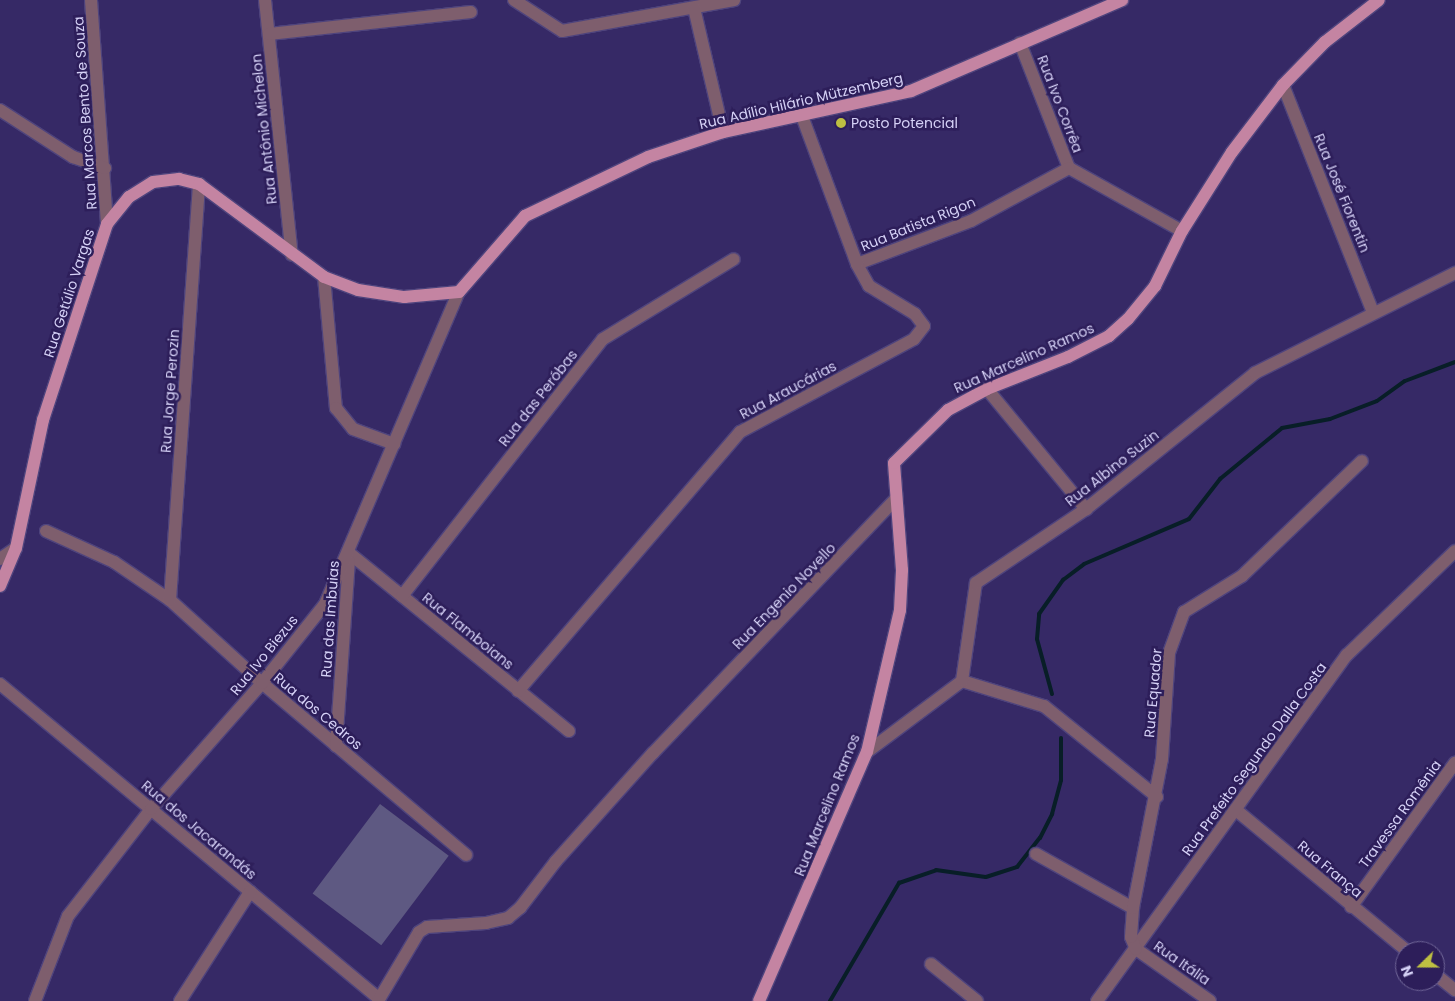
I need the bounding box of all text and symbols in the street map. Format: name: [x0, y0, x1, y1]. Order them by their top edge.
street label: Rua Marcos Bento de Souza: [70, 16, 100, 210]
street label: Rua Antônio Michelon: [248, 53, 280, 205]
street label: Rua Ivo Corrêa: [1034, 53, 1086, 155]
street label: Rua Adílio Hilário Mützemberg: [698, 69, 904, 133]
place label: Posto Potencial: [851, 115, 958, 131]
marker: Posto Potencial: [835, 117, 847, 129]
street label: Rua José Fiorentin: [1310, 131, 1374, 255]
street label: Rua Batista Rigon: [858, 193, 978, 255]
street label: Rua Getúlio Vargas: [40, 227, 98, 359]
street label: Rua Marcelino Ramos: [951, 319, 1097, 397]
street label: Rua Jorge Perozin: [157, 329, 183, 453]
street label: Rua das Peróbas: [495, 346, 581, 450]
street label: Rua Araucárias: [737, 357, 839, 423]
street label: Rua Albino Suzin: [1062, 426, 1162, 510]
street label: Rua Engenio Novello: [729, 539, 839, 653]
street label: Rua das Imbuias: [318, 560, 342, 678]
street label: Rua Flamboians: [419, 589, 517, 673]
street label: Rua Ivo Biezus: [227, 612, 301, 698]
street label: Rua Equador: [1141, 648, 1165, 738]
street label: Rua Prefeito Segundo Dalla Costa: [1178, 659, 1330, 859]
street label: Rua dos Cedros: [270, 669, 366, 753]
street label: Rua Marcelino Ramos: [791, 731, 863, 879]
street label: Travessa Romênia: [1355, 757, 1445, 871]
street label: Rua dos Jacarandás: [138, 777, 260, 883]
street label: Rua França: [1294, 837, 1366, 901]
street label: Rua Itália: [1151, 937, 1213, 989]
north arrow: [1395, 941, 1445, 991]
text: N: [1396, 963, 1418, 980]

